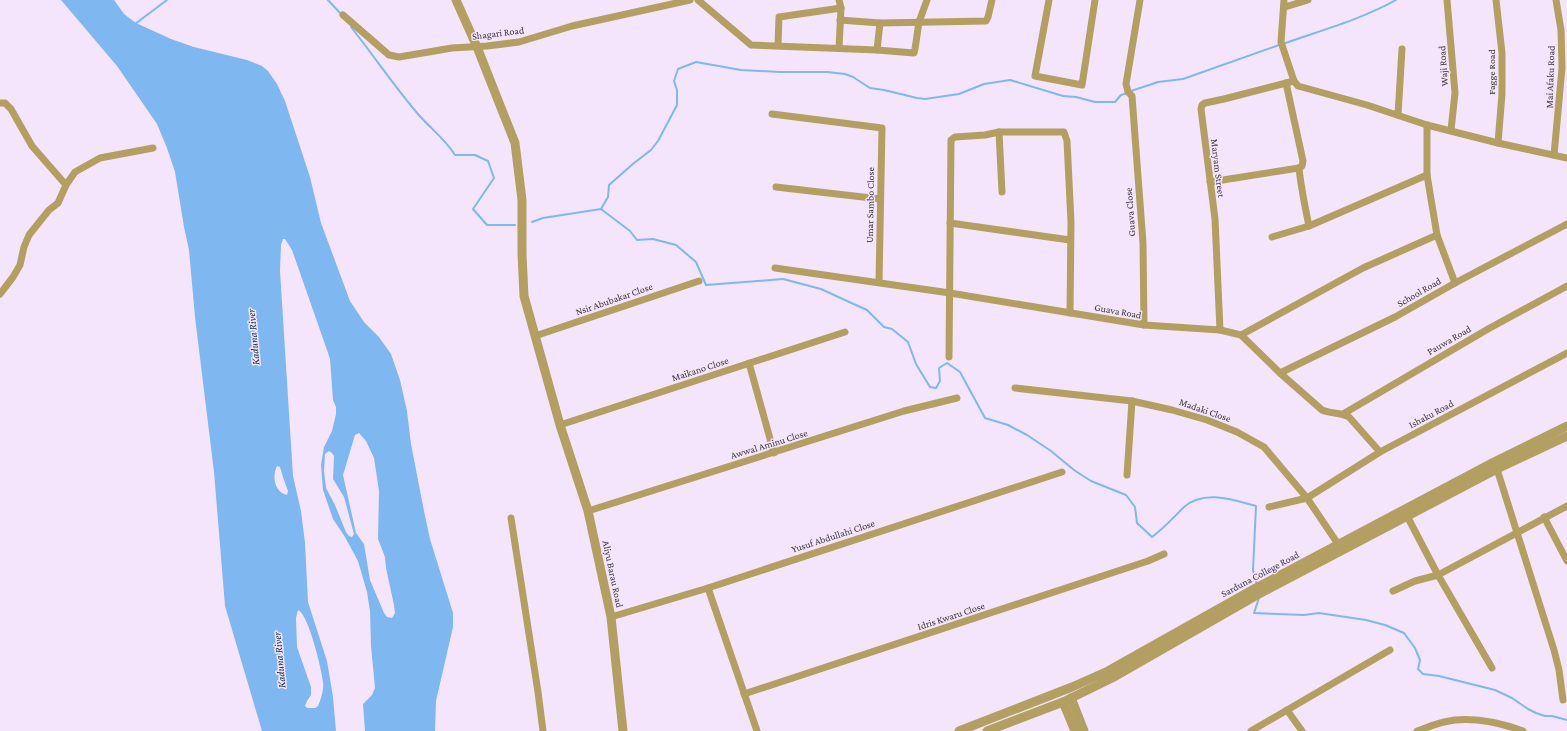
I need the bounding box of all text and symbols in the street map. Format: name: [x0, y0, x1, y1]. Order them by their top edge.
street label: Shagari Road: [471, 24, 525, 42]
street label: Waji Road: [1436, 45, 1451, 87]
street label: Mai Afaku Road: [1543, 45, 1557, 109]
street label: Fagge Road: [1486, 49, 1497, 95]
street label: Maryam Street: [1209, 138, 1227, 199]
street label: Umar Sambo Close: [864, 166, 876, 243]
street label: Guava Close: [1123, 187, 1137, 237]
street label: School Road: [1395, 275, 1444, 309]
street label: Nsir Abubakar Close: [574, 280, 655, 317]
street label: Guava Road: [1094, 301, 1143, 321]
water label: Kaduna River: [244, 307, 261, 366]
street label: Pauwa Road: [1425, 323, 1474, 357]
street label: Maikano Close: [670, 354, 730, 383]
street label: Madaki Close: [1178, 396, 1233, 424]
street label: Ishaku Road: [1407, 397, 1456, 430]
street label: Awwal Aminu Close: [729, 427, 809, 461]
street label: Yusuf Abdullahi Close: [790, 517, 877, 555]
street label: Aliyu Barau Road: [601, 539, 626, 609]
street label: Sarduna College Road: [1219, 548, 1302, 599]
street label: Idris Kwaru Close: [916, 600, 987, 632]
water label: Kaduna River: [270, 630, 287, 689]

